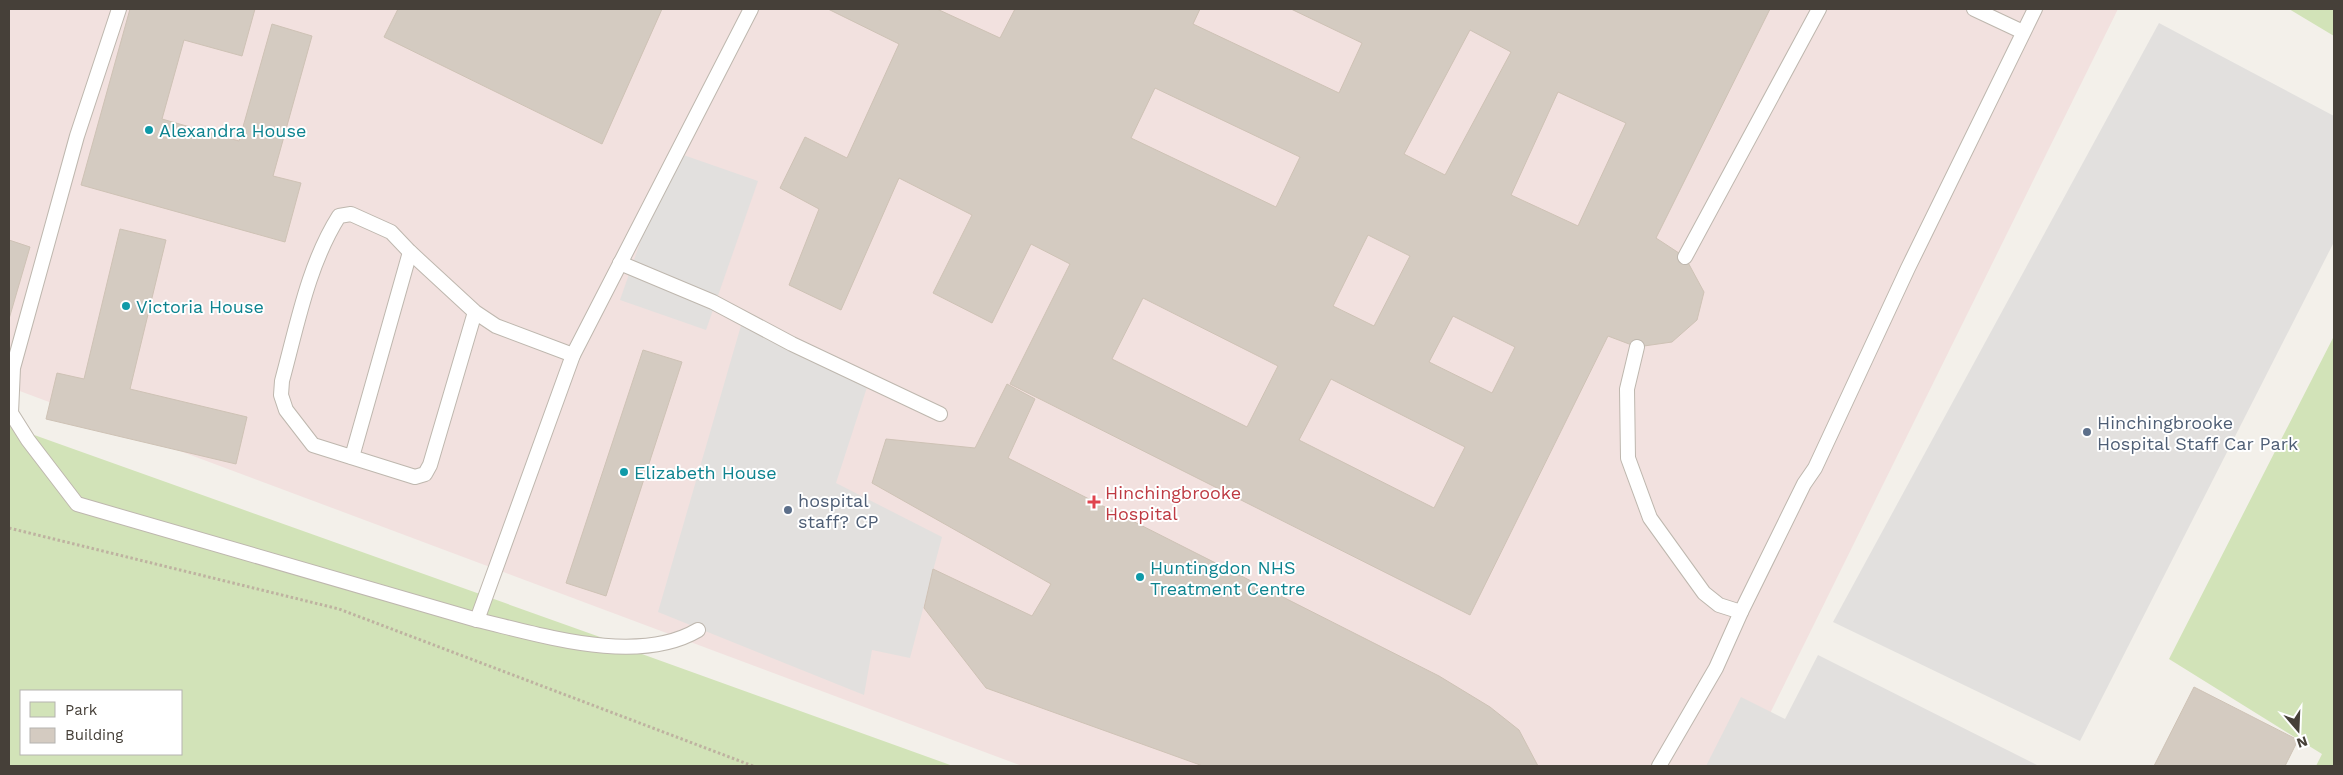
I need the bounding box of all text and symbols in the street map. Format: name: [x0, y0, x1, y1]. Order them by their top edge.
place label: Alexandra House: [159, 120, 306, 141]
marker: Alexandra House: [143, 124, 155, 136]
place label: Victoria House: [136, 296, 264, 317]
marker: Victoria House: [120, 300, 132, 312]
place label: Hinchingbrooke Hospital Staff Car Park: [2097, 412, 2298, 454]
marker: Hinchingbrooke Hospital Staff Car Park: [2081, 426, 2093, 438]
place label: Elizabeth House: [634, 462, 777, 483]
marker: Elizabeth House: [618, 466, 630, 478]
place label: Hinchingbrooke Hospital: [1105, 482, 1241, 524]
place label: hospital staff? CP: [798, 490, 879, 532]
marker: Hinchingbrooke Hospital: [1087, 495, 1101, 509]
marker: hospital staff? CP: [782, 504, 794, 516]
place label: Huntingdon NHS Treatment Centre: [1150, 557, 1305, 599]
marker: Huntingdon NHS Treatment Centre: [1134, 571, 1146, 583]
legend: [20, 690, 182, 755]
text: Park: [65, 701, 98, 719]
north arrow: [2273, 705, 2323, 755]
text: Building: [65, 726, 123, 744]
text: N: [2295, 733, 2310, 752]

